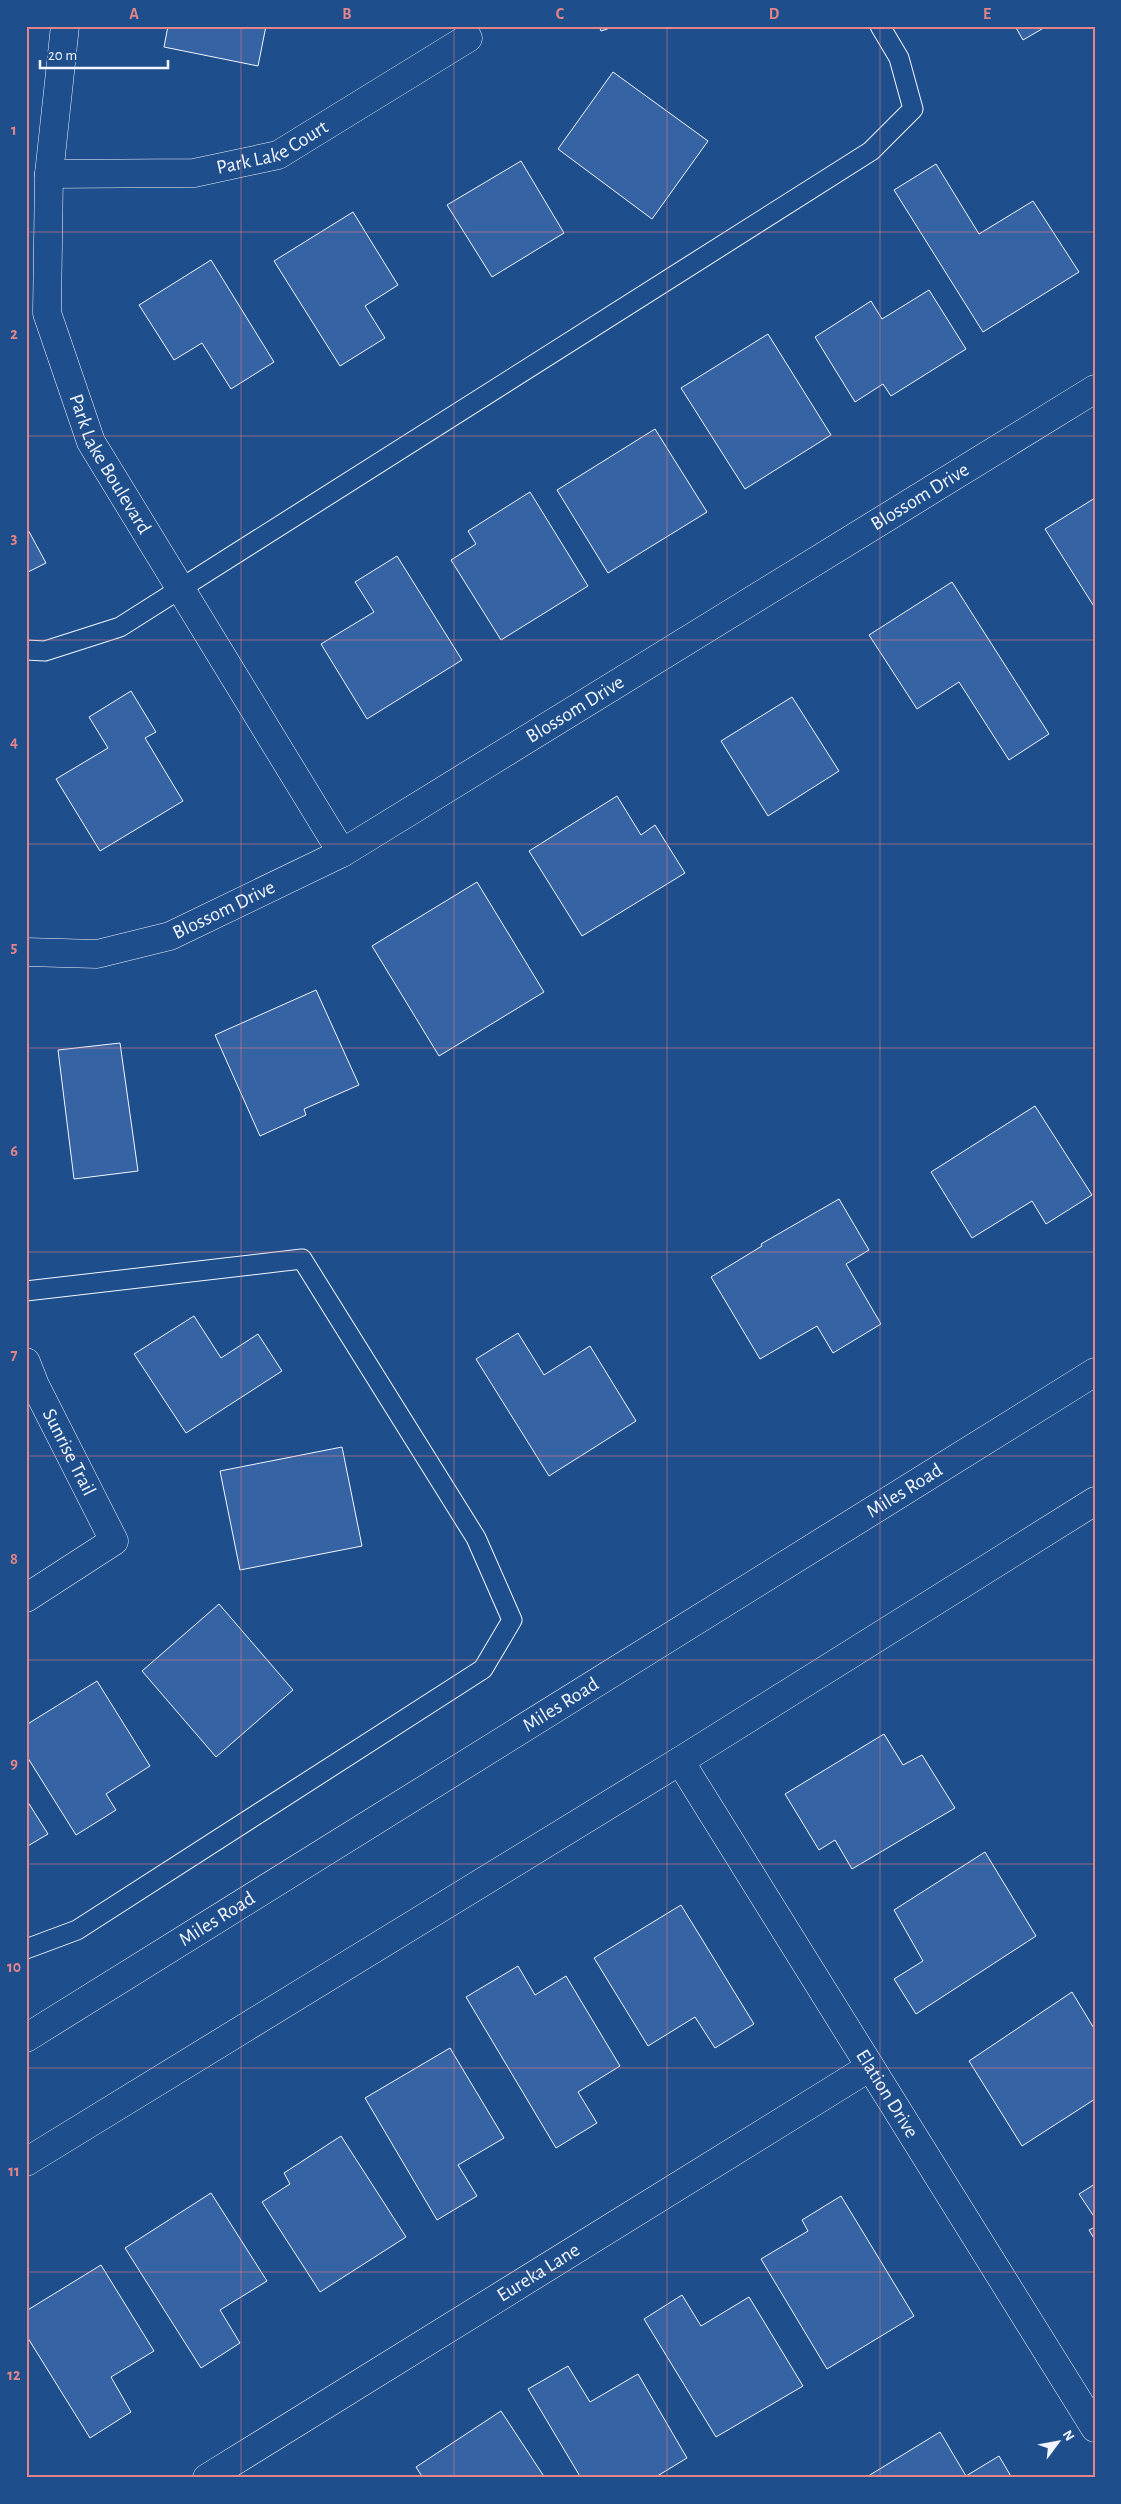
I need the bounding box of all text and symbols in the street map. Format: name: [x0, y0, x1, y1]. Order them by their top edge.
text: A: [129, 6, 139, 22]
text: B: [342, 6, 352, 22]
text: C: [556, 6, 565, 22]
text: D: [769, 6, 780, 22]
text: E: [983, 6, 991, 22]
scale bar: [40, 38, 168, 70]
text: 20 m: [48, 48, 77, 63]
street label: Park Lake Court: [215, 116, 332, 178]
text: 1: [11, 122, 17, 138]
text: 2: [10, 326, 18, 342]
street label: Park Lake Boulevard: [65, 391, 155, 537]
street label: Blossom Drive: [867, 459, 972, 535]
text: 3: [11, 530, 18, 546]
street label: Blossom Drive: [523, 672, 628, 747]
text: 4: [10, 734, 18, 750]
street label: Blossom Drive: [170, 877, 278, 943]
text: 5: [11, 939, 18, 955]
text: 6: [10, 1143, 18, 1159]
text: 7: [11, 1347, 18, 1363]
street label: Sunrise Trail: [39, 1405, 99, 1499]
street label: Miles Road: [863, 1460, 946, 1522]
text: 8: [10, 1551, 18, 1567]
street label: Miles Road: [519, 1674, 602, 1736]
text: 9: [10, 1755, 18, 1771]
street label: Miles Road: [175, 1888, 258, 1950]
text: 10: [7, 1959, 21, 1975]
street label: Elation Drive: [852, 2046, 922, 2142]
text: 11: [8, 2163, 20, 2179]
street label: Eureka Lane: [494, 2239, 583, 2306]
text: 12: [7, 2367, 21, 2383]
north arrow: [1034, 2416, 1084, 2466]
text: N: [1060, 2428, 1077, 2443]

